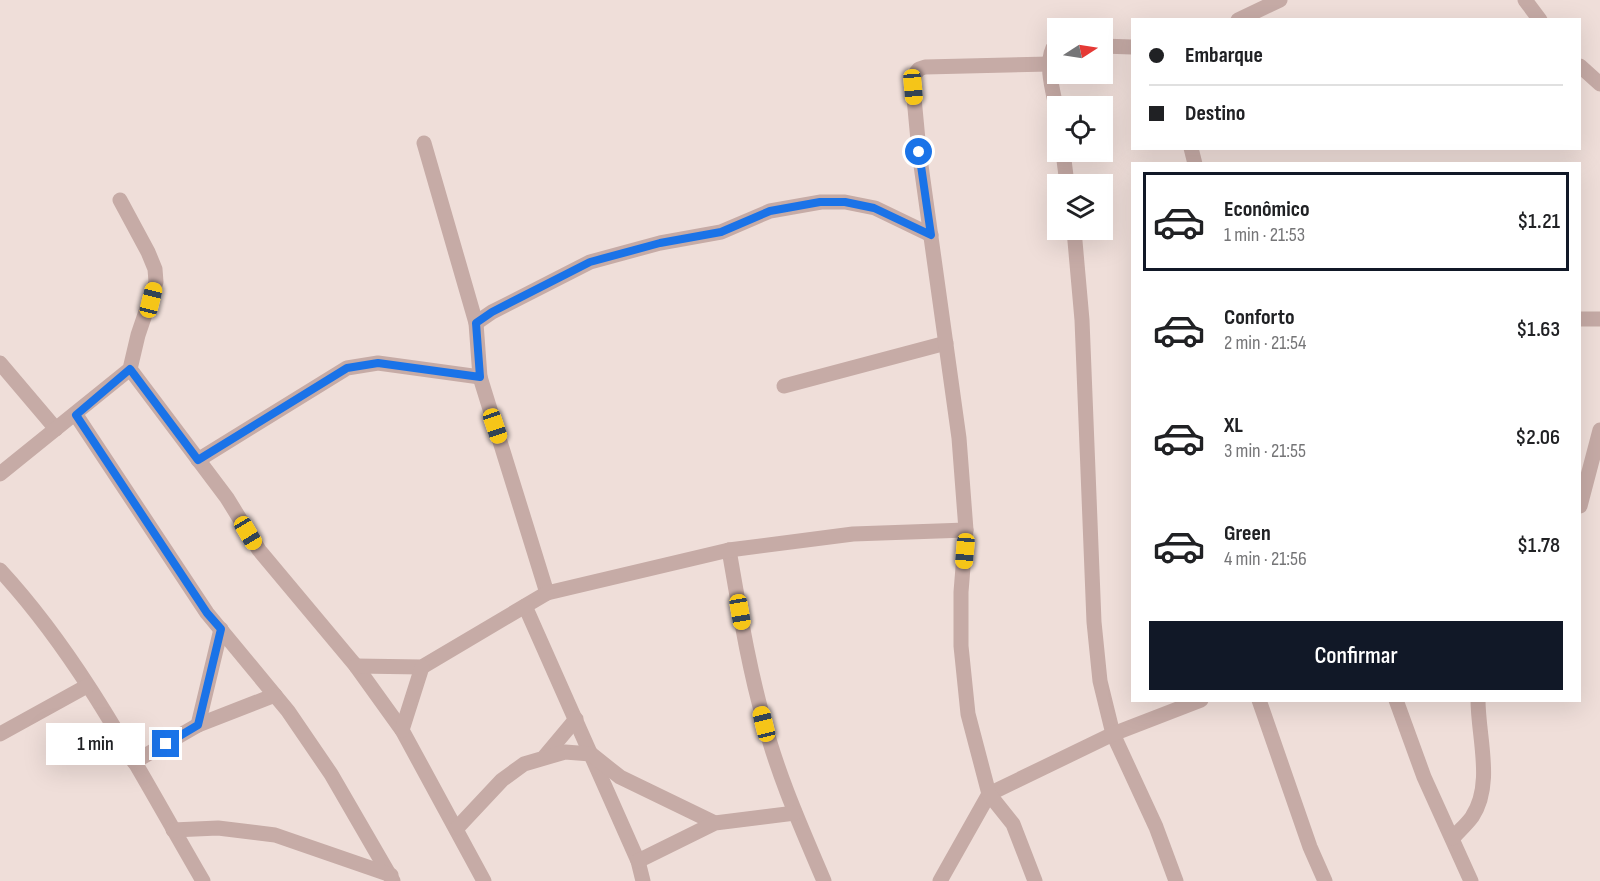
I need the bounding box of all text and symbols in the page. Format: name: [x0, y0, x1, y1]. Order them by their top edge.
north arrow: [1047, 18, 1113, 84]
map controls: [1047, 18, 1113, 240]
text: Embarque: [1185, 42, 1263, 69]
car: [902, 68, 924, 106]
button: locate: [1047, 96, 1113, 162]
text: Destino: [1185, 100, 1245, 127]
route start: [905, 138, 932, 165]
button: layers: [1047, 174, 1113, 240]
icon: car: [1152, 195, 1206, 249]
text: Econômico: [1224, 196, 1310, 223]
text: $1.21: [1517, 208, 1560, 235]
text: 1 min · 21:53: [1224, 223, 1305, 247]
car: [138, 280, 164, 320]
icon: car: [1152, 303, 1206, 357]
text: Conforto: [1224, 304, 1295, 331]
text: $1.63: [1516, 316, 1560, 343]
text: 2 min · 21:54: [1224, 331, 1306, 355]
car: [481, 406, 509, 446]
icon: car: [1152, 411, 1206, 465]
text: XL: [1224, 412, 1243, 439]
text: $2.06: [1515, 424, 1560, 451]
text: 3 min · 21:55: [1224, 439, 1306, 463]
car: [231, 513, 265, 553]
icon: car: [1152, 519, 1206, 573]
text: Green: [1224, 520, 1271, 547]
car: [954, 532, 976, 570]
text: $1.78: [1517, 532, 1560, 559]
text: 4 min · 21:56: [1224, 547, 1307, 571]
car: [728, 593, 752, 631]
button: Confirmar: [1149, 621, 1563, 690]
car: [751, 704, 777, 744]
callout: 1 min: [46, 723, 145, 765]
route end: [152, 730, 179, 757]
text: 1 min: [77, 732, 114, 756]

